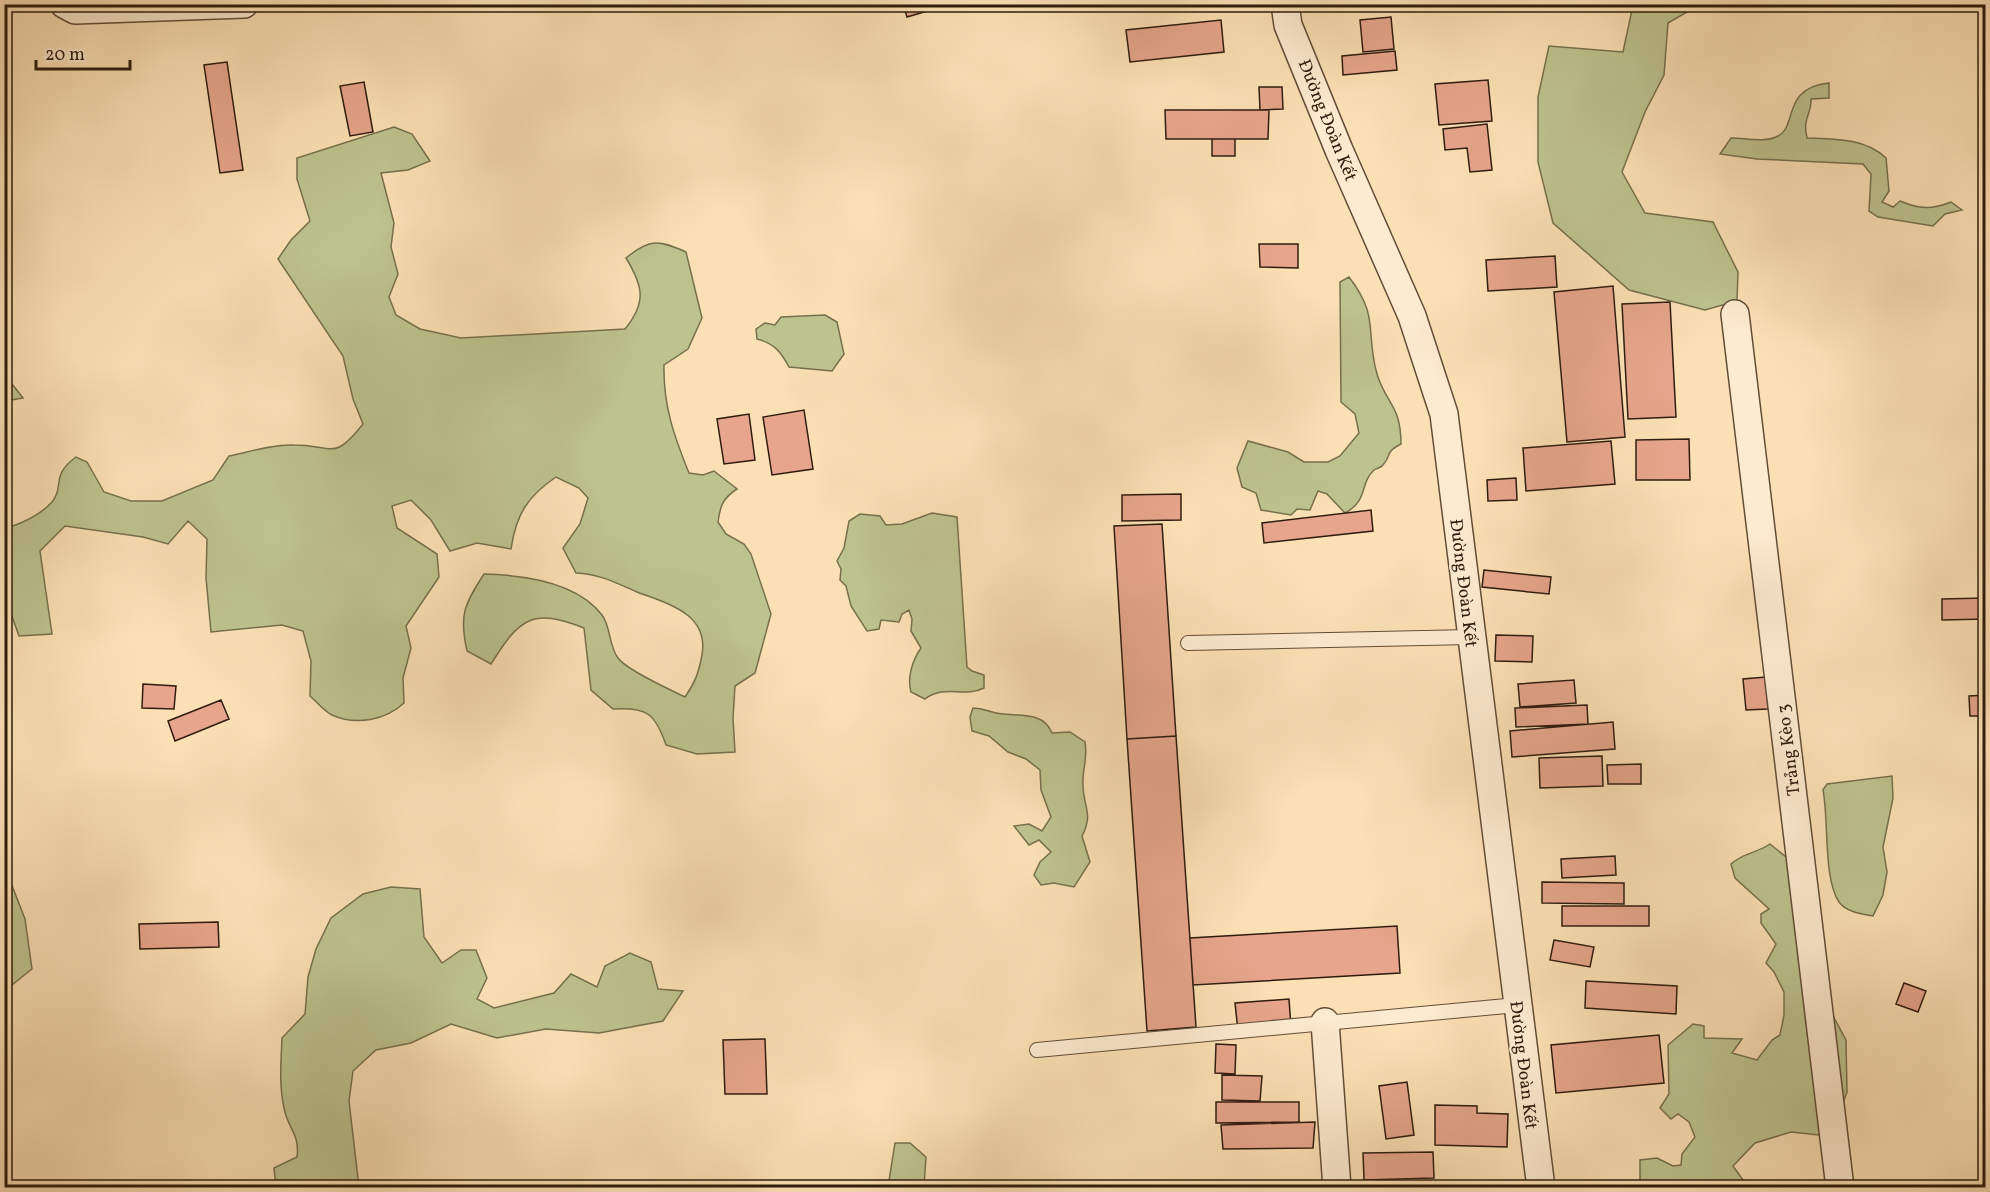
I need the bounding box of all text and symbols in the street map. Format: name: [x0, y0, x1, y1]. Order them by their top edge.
scale bar: [36, 33, 130, 71]
text: 20 m: [45, 43, 85, 68]
street label: Đường Đoàn Kết: [1291, 56, 1362, 185]
street label: Đường Đoàn Kết: [1442, 517, 1483, 649]
street label: Trảng Kèo 3: [1771, 702, 1808, 797]
street label: Đường Đoàn Kết: [1502, 999, 1543, 1131]

